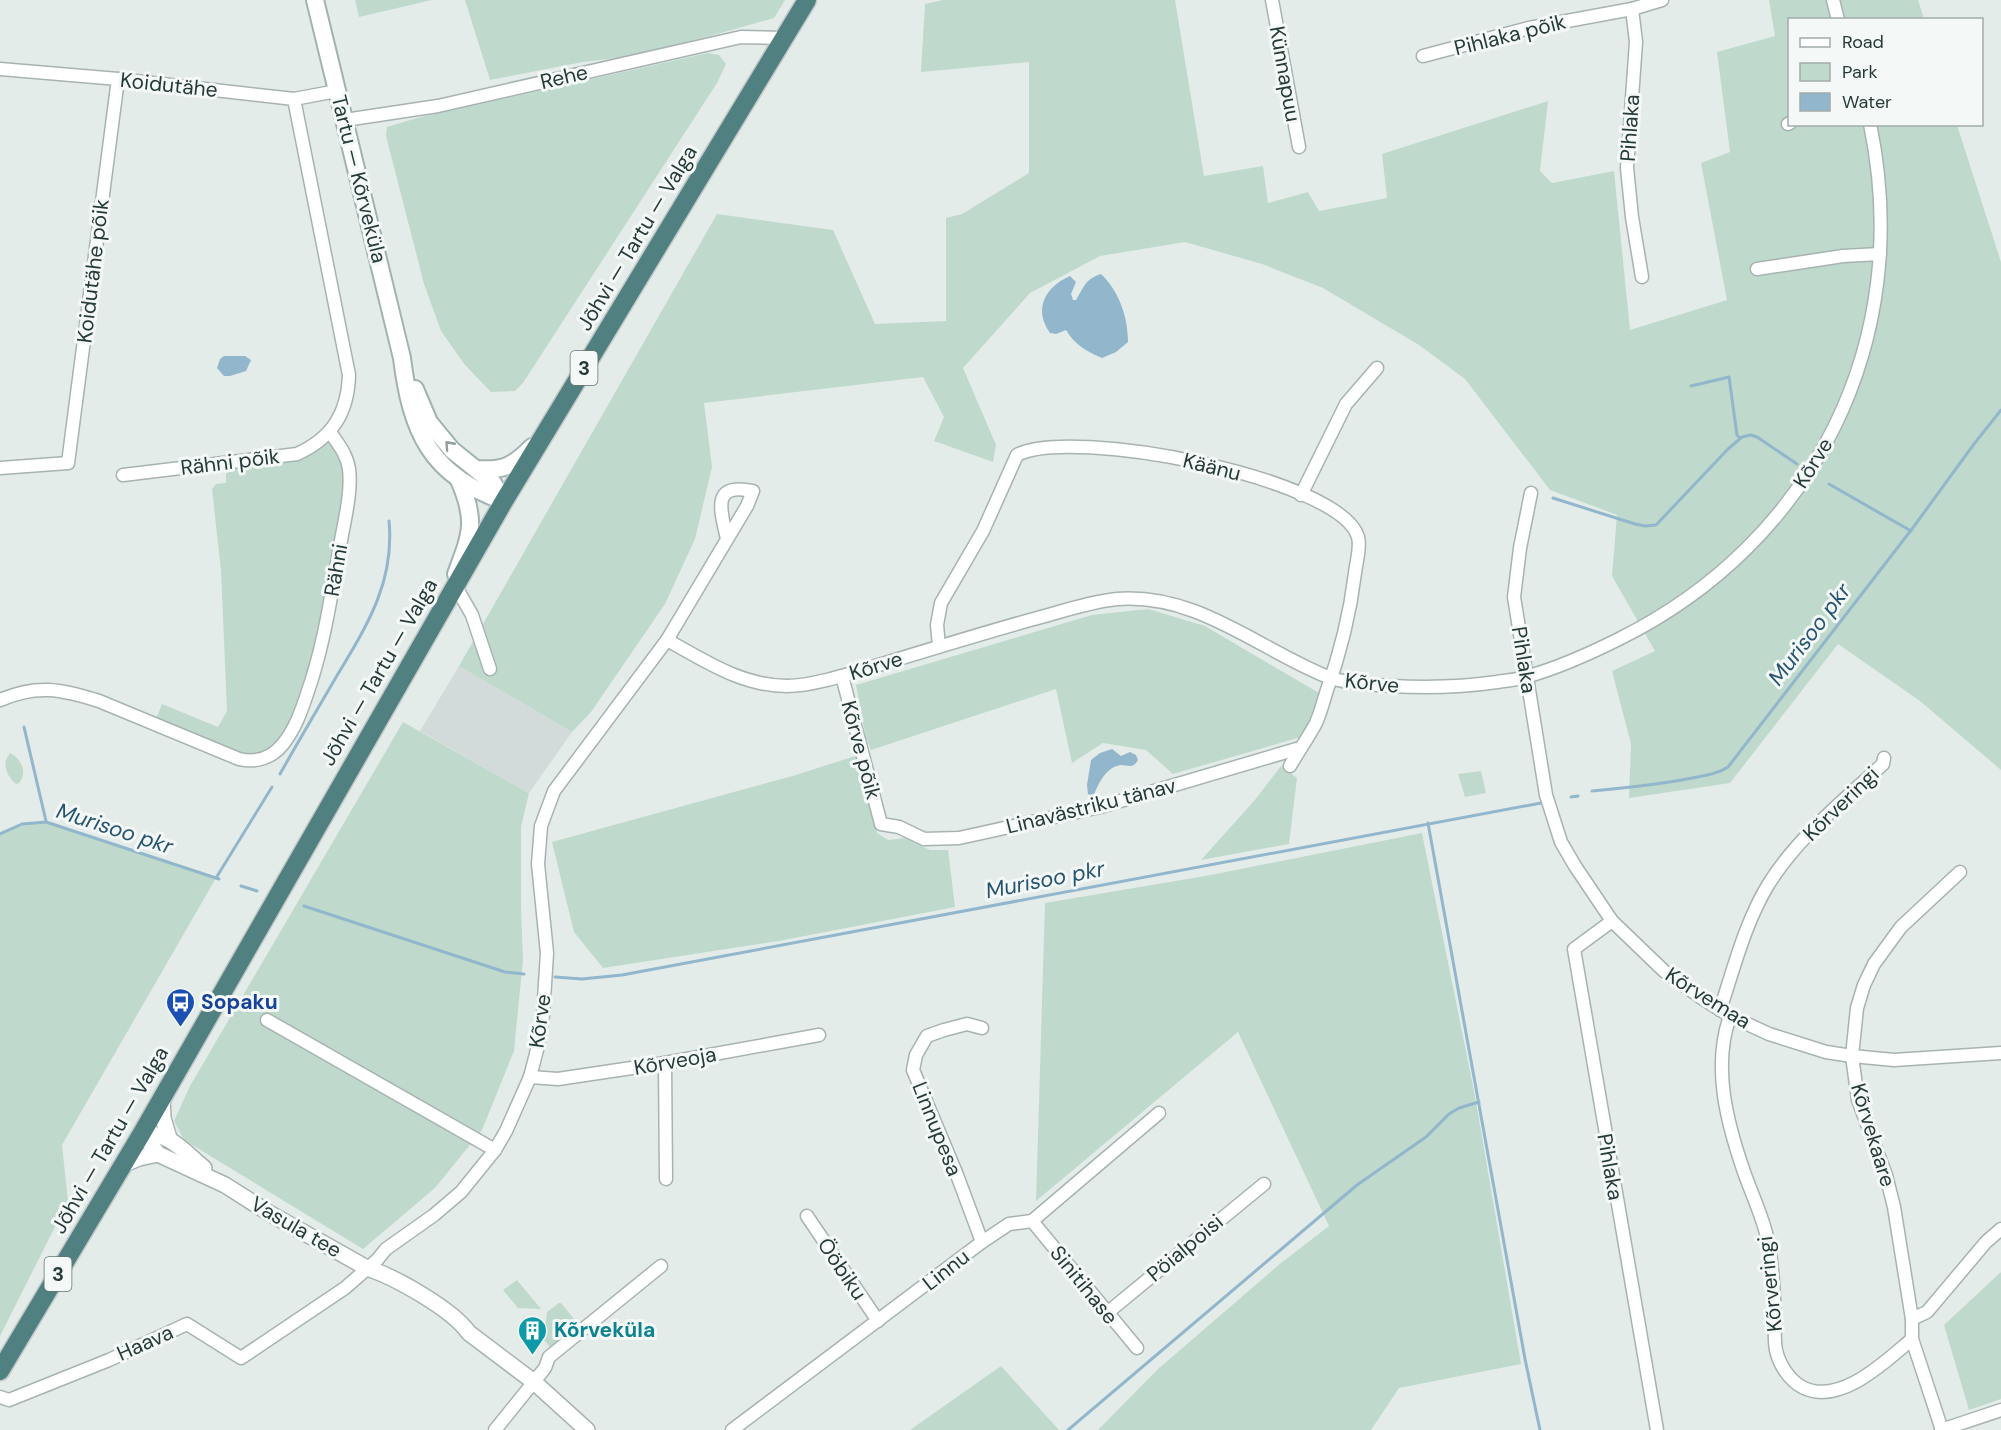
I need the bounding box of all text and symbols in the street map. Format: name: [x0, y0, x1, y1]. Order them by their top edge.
street label: Pihlaka põik: [1451, 8, 1569, 62]
legend: [1788, 18, 1983, 126]
street label: Künnapuu: [1263, 24, 1307, 124]
text: Road: [1842, 30, 1884, 54]
street label: Rehe: [538, 58, 590, 96]
text: Park: [1842, 60, 1878, 84]
street label: Koidutähe: [119, 66, 219, 104]
text: Water: [1842, 90, 1892, 114]
street label: Tartu — Kõrveküla: [325, 92, 393, 266]
street label: Pihlaka: [1614, 93, 1646, 163]
street label: Jõhvi — Tartu — Valga: [570, 140, 704, 336]
street label: Koidutähe põik: [70, 197, 116, 345]
road number: 3: [570, 351, 598, 385]
street label: Kõrve: [1787, 433, 1839, 493]
one-way arrow: [445, 441, 456, 452]
street label: Rähni põik: [179, 442, 282, 482]
street label: Käänu: [1180, 446, 1244, 488]
street label: Rähni: [318, 542, 354, 598]
street label: Jõhvi — Tartu — Valga: [314, 573, 444, 771]
water label: Murisoo pkr: [1761, 577, 1858, 691]
street label: Pihlaka: [1505, 625, 1543, 695]
street label: Kõrve: [846, 645, 906, 687]
street label: Kõrve: [1344, 666, 1401, 700]
street label: Kõrve põik: [834, 698, 888, 803]
street label: Kõrveringi: [1797, 761, 1885, 847]
street label: Linavästriku tänav: [1003, 771, 1179, 841]
water label: Murisoo pkr: [53, 796, 178, 861]
water label: Murisoo pkr: [983, 854, 1108, 905]
street label: Kõrvemaa: [1660, 961, 1756, 1035]
bus stop icon: Sopaku: [164, 986, 196, 1028]
place label: Sopaku: [201, 988, 278, 1016]
street label: Kõrve: [522, 992, 558, 1050]
street label: Kõrveoja: [632, 1040, 718, 1082]
street label: Jõhvi — Tartu — Valga: [45, 1041, 175, 1239]
street label: Linnupesa: [905, 1078, 969, 1180]
street label: Kõrvekaare: [1844, 1080, 1902, 1190]
street label: Pihlaka: [1590, 1131, 1630, 1203]
street label: Vasula tee: [246, 1190, 347, 1264]
street label: Pöialpoisi: [1141, 1208, 1229, 1288]
street label: Ööbiku: [811, 1232, 873, 1306]
street label: Kõrveringi: [1751, 1235, 1789, 1333]
street label: Sinitihase: [1044, 1240, 1124, 1330]
street label: Linnu: [917, 1243, 975, 1297]
road number: 3: [44, 1257, 72, 1291]
building icon: Kõrveküla: [517, 1314, 549, 1356]
place label: Kõrveküla: [554, 1316, 655, 1344]
street label: Haava: [112, 1318, 178, 1368]

